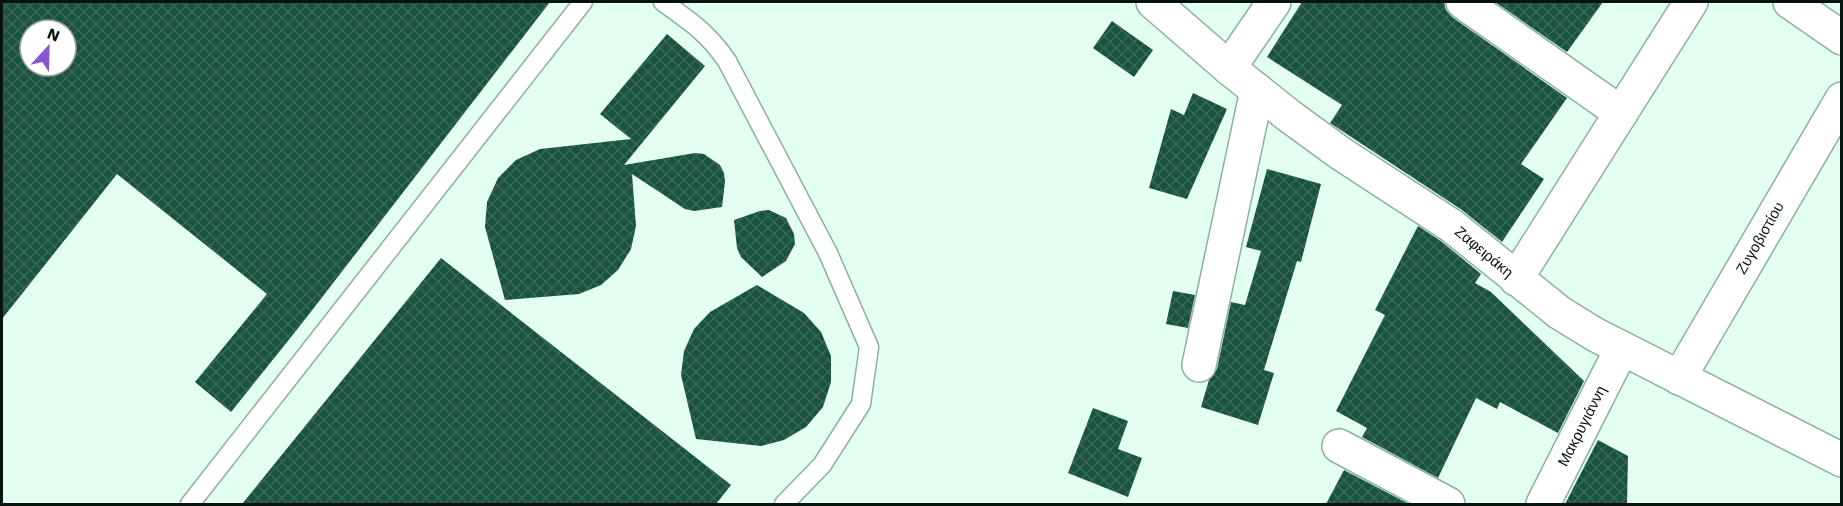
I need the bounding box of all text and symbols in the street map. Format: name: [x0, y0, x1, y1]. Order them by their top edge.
north arrow: [18, 18, 78, 78]
text: N: [44, 24, 62, 46]
street label: Ζυγοβιστίου: [1732, 199, 1788, 277]
street label: Ζαφειράκη: [1451, 222, 1517, 282]
street label: Μακρυγιάννη: [1554, 383, 1610, 469]

